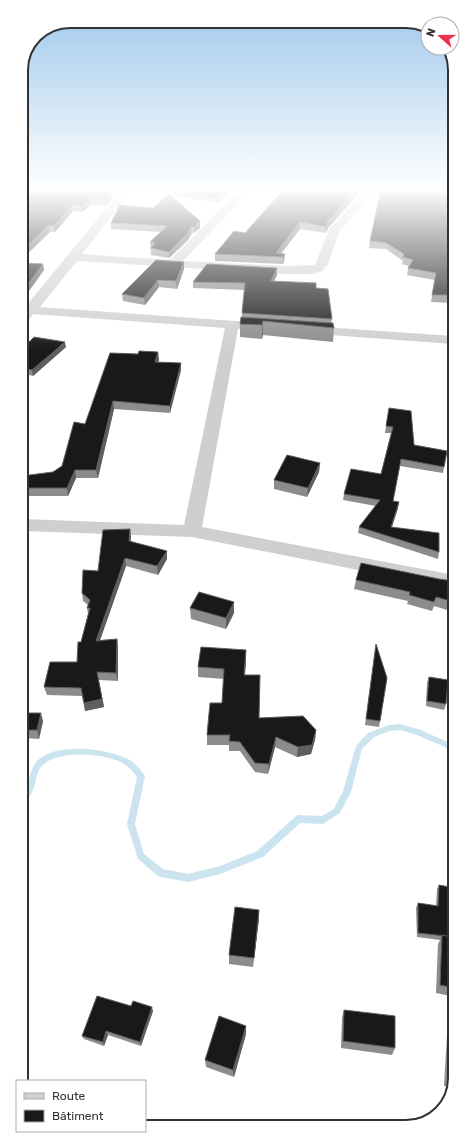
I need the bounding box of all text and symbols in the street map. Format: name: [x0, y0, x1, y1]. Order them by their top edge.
north arrow: [420, 16, 460, 56]
text: N: [424, 26, 439, 39]
legend: [16, 1080, 146, 1132]
text: Route: [52, 1089, 86, 1103]
text: Bâtiment: [52, 1109, 104, 1123]

